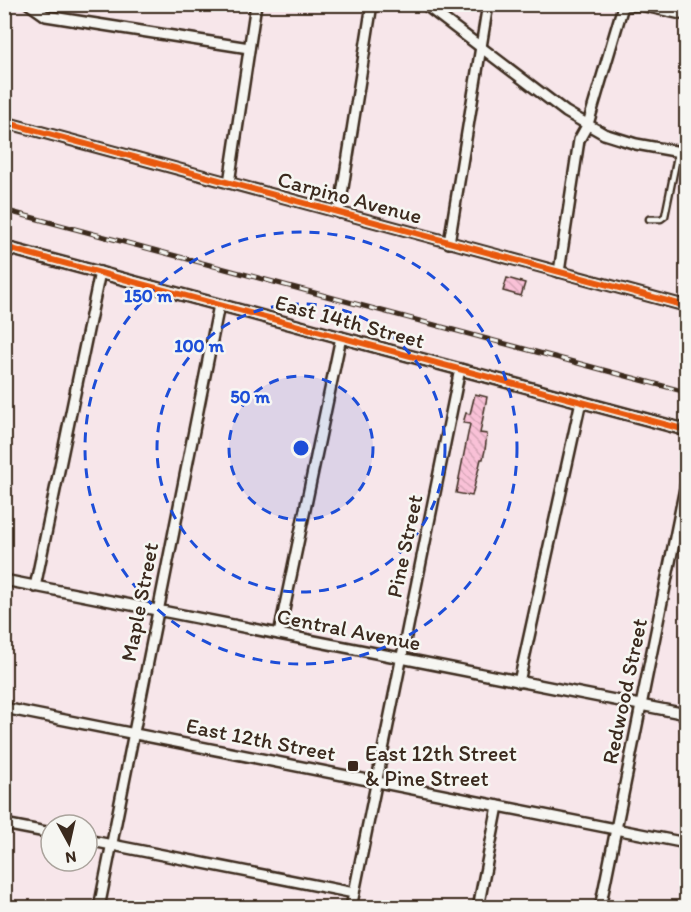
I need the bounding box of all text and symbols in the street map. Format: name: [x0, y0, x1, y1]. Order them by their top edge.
street label: Carpino Avenue: [275, 165, 425, 230]
text: 150 m: [124, 285, 173, 307]
street label: East 14th Street: [272, 289, 428, 354]
text: 100 m: [174, 335, 225, 357]
text: 50 m: [230, 386, 271, 408]
centre of rings: [291, 438, 311, 458]
street label: Pine Street: [380, 492, 429, 600]
street label: Maple Street: [115, 540, 164, 664]
street label: Central Avenue: [275, 602, 423, 657]
street label: Redwood Street: [596, 616, 653, 766]
street label: East 12th Street: [184, 712, 338, 767]
place label: East 12th Street & Pine Street: [365, 740, 517, 792]
marker: East 12th Street & Pine Street: [346, 759, 360, 773]
north arrow: [39, 813, 99, 873]
text: N: [64, 847, 78, 868]

